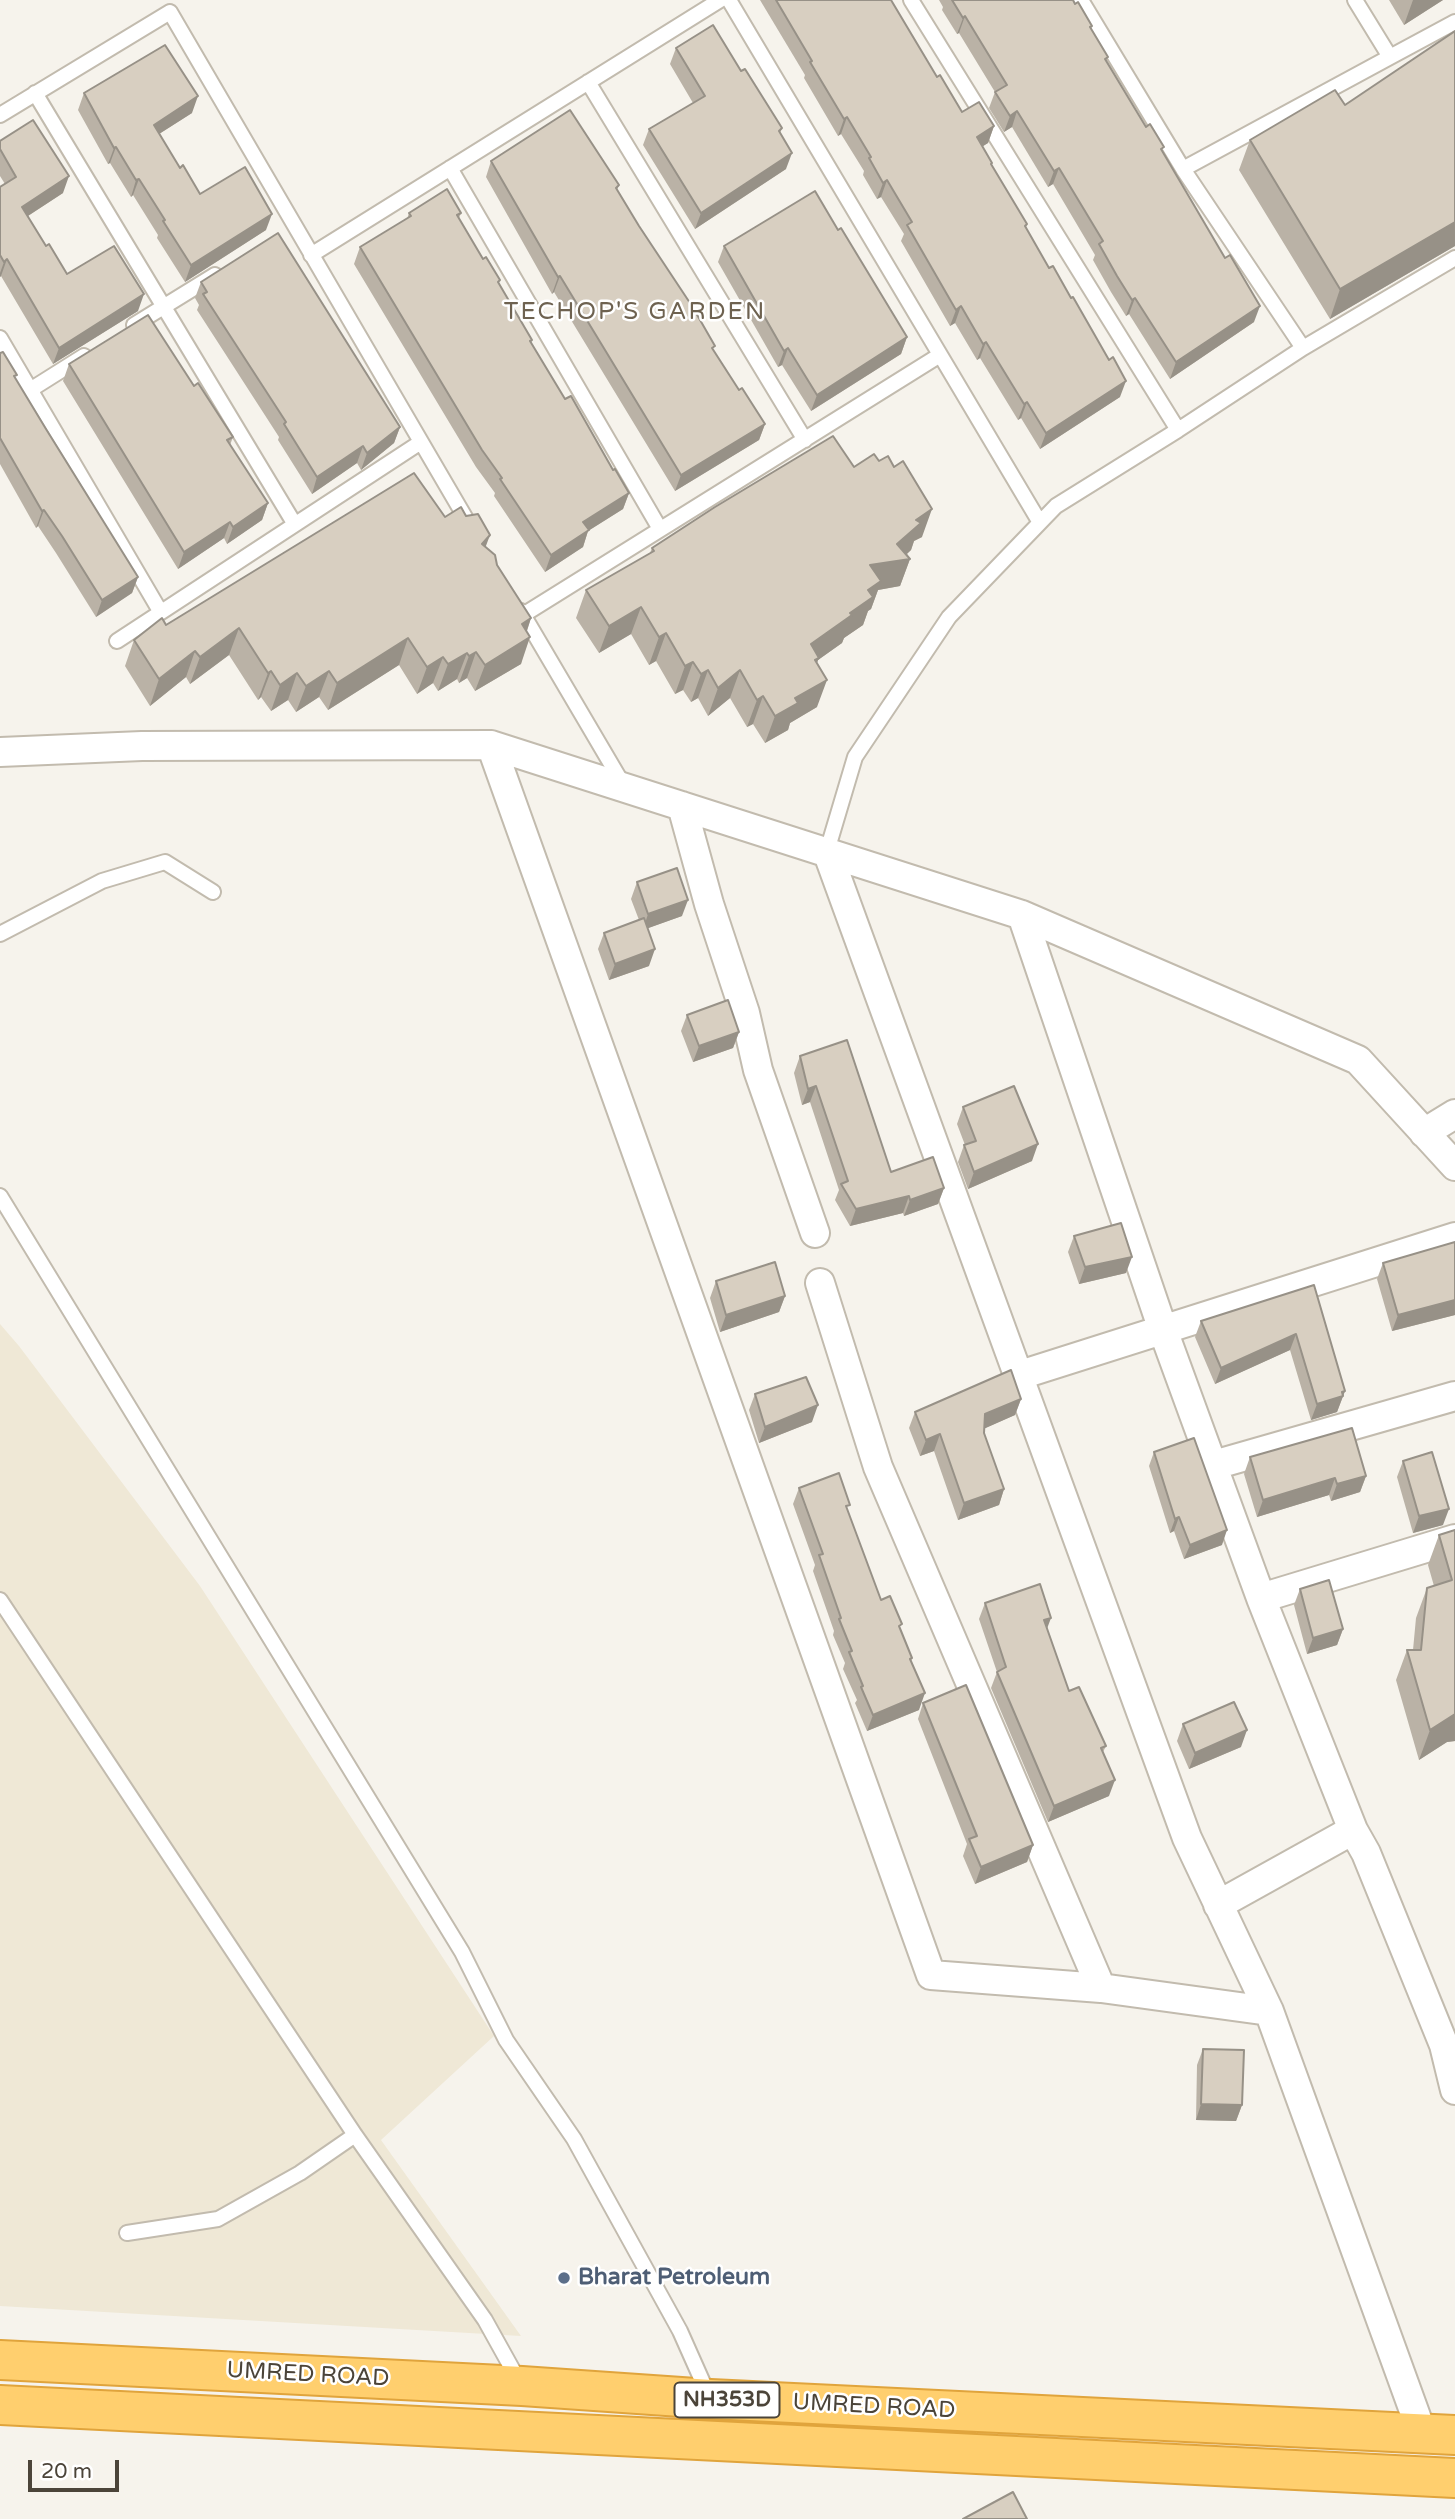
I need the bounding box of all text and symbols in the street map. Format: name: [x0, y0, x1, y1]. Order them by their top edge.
district label: TECHOP'S GARDEN: [506, 299, 764, 327]
place label: Bharat Petroleum: [578, 2264, 770, 2292]
marker: Bharat Petroleum: [556, 2270, 572, 2286]
street label: UMRED ROAD: [226, 2357, 390, 2393]
road number: NH353D: [674, 2382, 780, 2418]
street label: UMRED ROAD: [792, 2389, 956, 2425]
scale bar: [32, 2446, 122, 2490]
text: 20 m: [41, 2459, 92, 2484]

